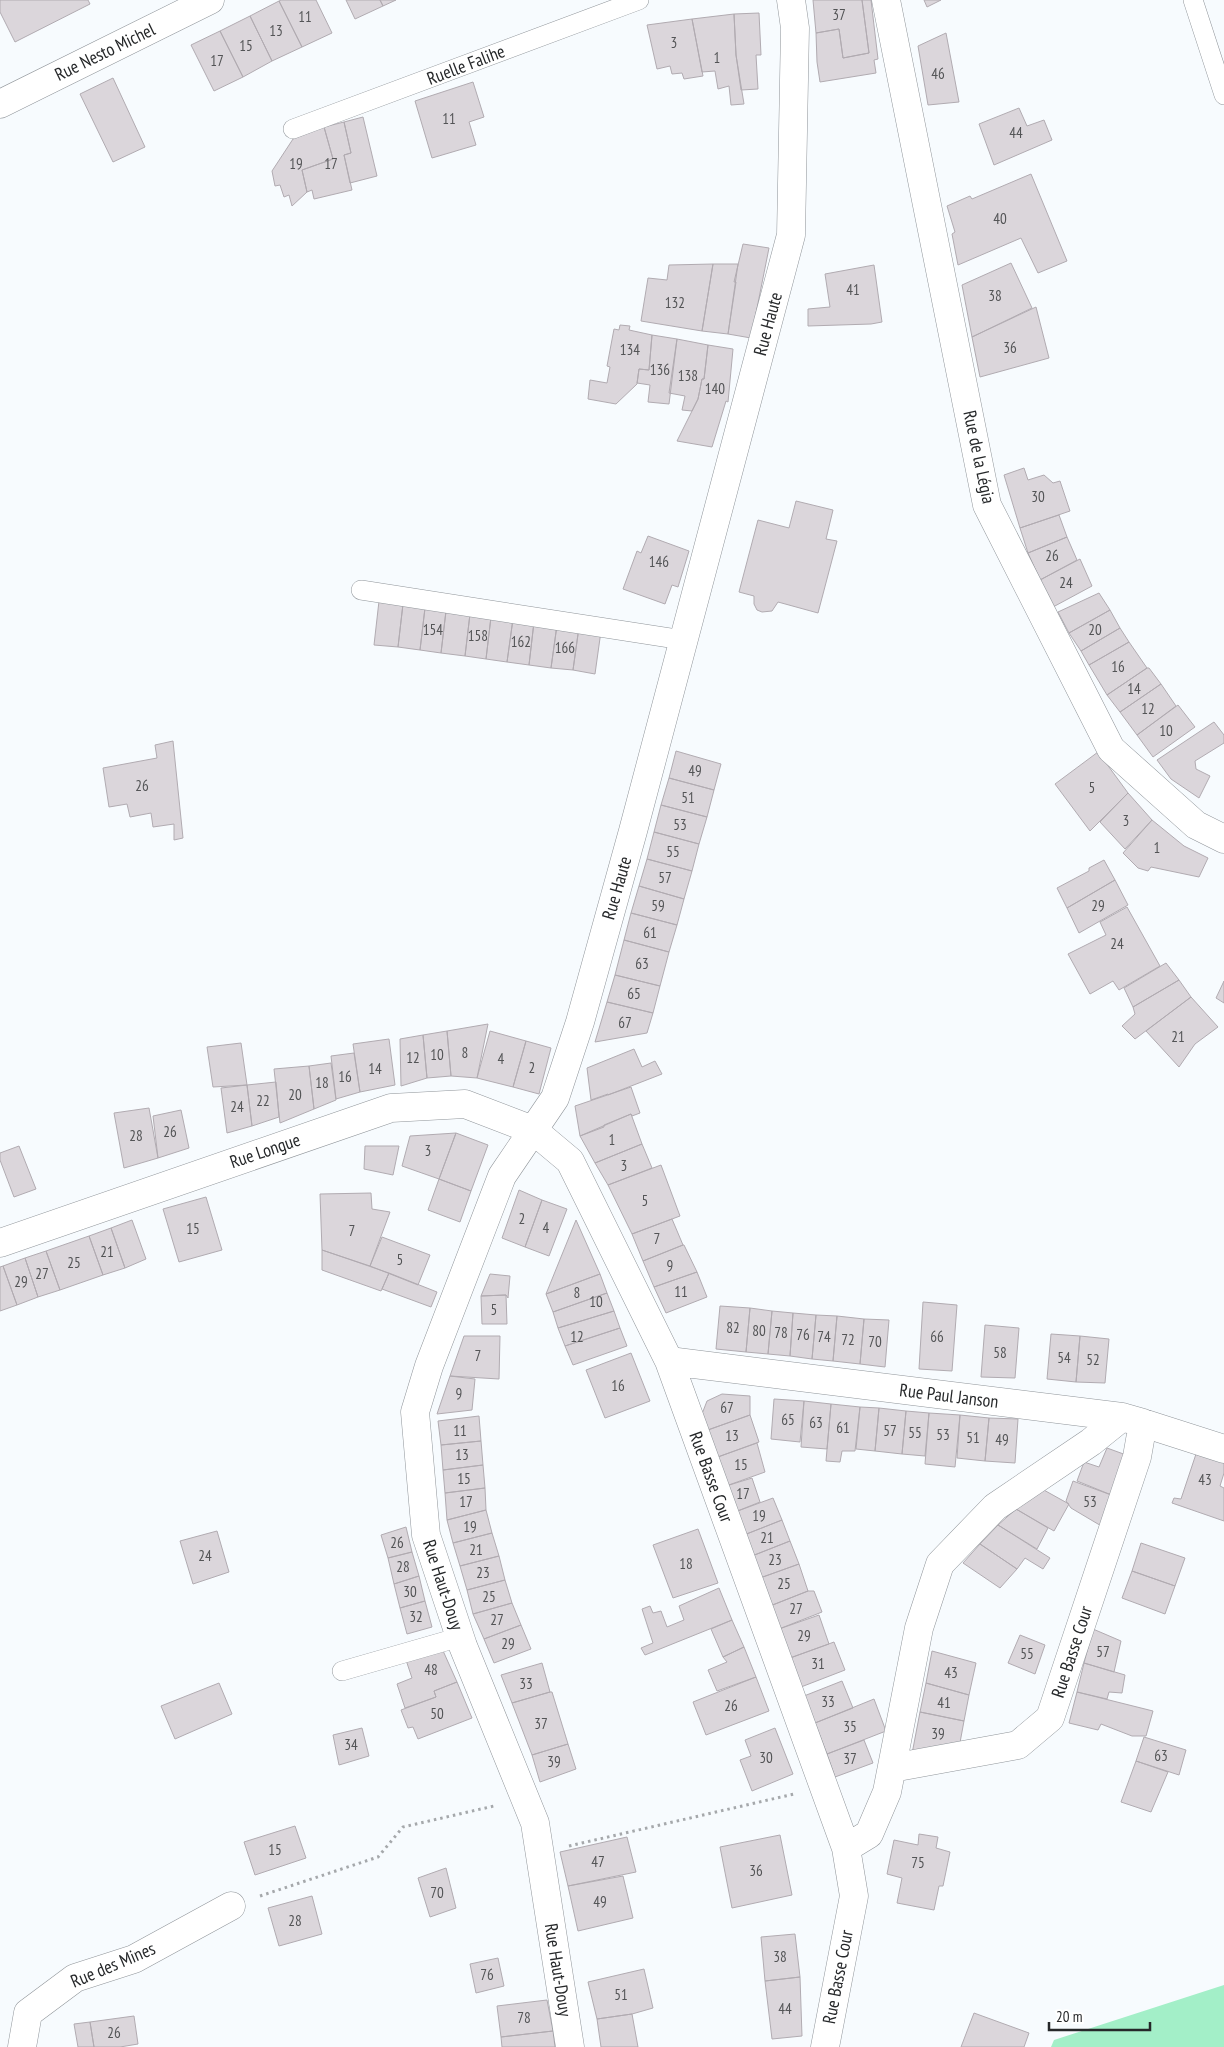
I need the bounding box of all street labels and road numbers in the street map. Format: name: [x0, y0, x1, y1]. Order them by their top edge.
street label: Rue Nesto Michel: [51, 17, 159, 86]
street label: Ruelle Falihe: [424, 39, 508, 90]
street label: Rue Haute: [748, 290, 787, 358]
street label: Rue de la Légia: [958, 408, 1001, 506]
street label: Rue Haute: [597, 854, 636, 922]
street label: Rue Longue: [227, 1128, 303, 1173]
street label: Rue Paul Janson: [898, 1378, 1000, 1413]
street label: Rue Basse Cour: [684, 1428, 739, 1525]
street label: Rue Haut-Douy: [418, 1537, 469, 1633]
street label: Rue Basse Cour: [1046, 1603, 1097, 1701]
street label: Rue Haut-Douy: [540, 1922, 577, 2018]
street label: Rue Basse Cour: [817, 1928, 858, 2026]
street label: Rue des Mines: [67, 1936, 159, 1993]

